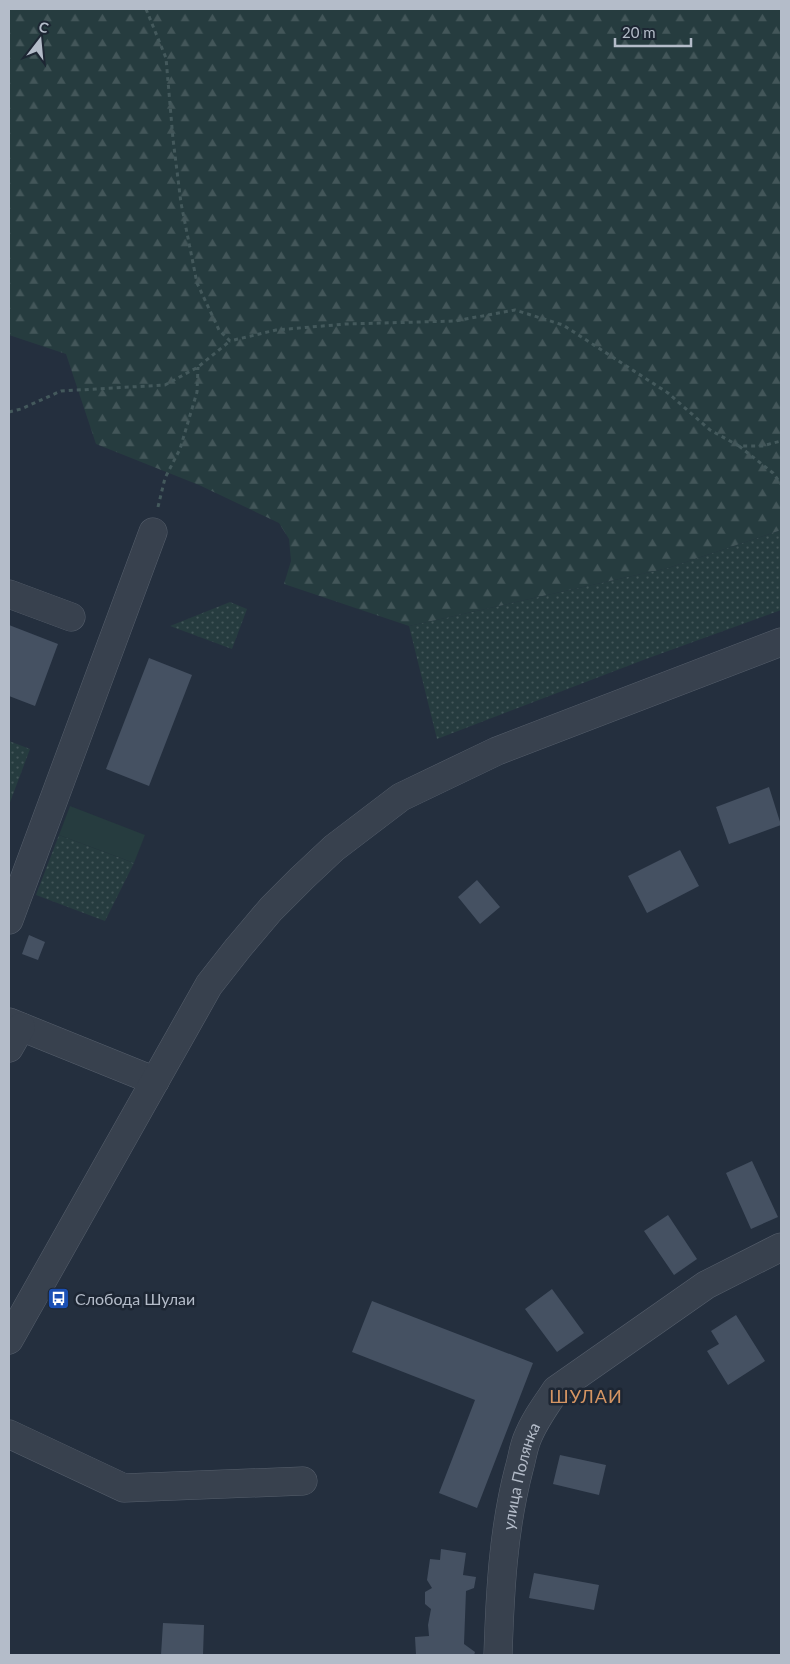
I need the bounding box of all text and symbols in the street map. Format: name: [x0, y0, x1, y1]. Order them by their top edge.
north arrow: [15, 15, 65, 65]
scale bar: [615, 15, 691, 47]
text: С: [37, 18, 51, 37]
text: 20 m: [622, 23, 656, 41]
bus stop icon: Слобода Шулаи: [47, 1286, 71, 1310]
place label: Слобода Шулаи: [75, 1289, 195, 1308]
district label: ШУЛАИ: [549, 1385, 623, 1407]
street label: улица Полянка: [498, 1419, 543, 1531]

